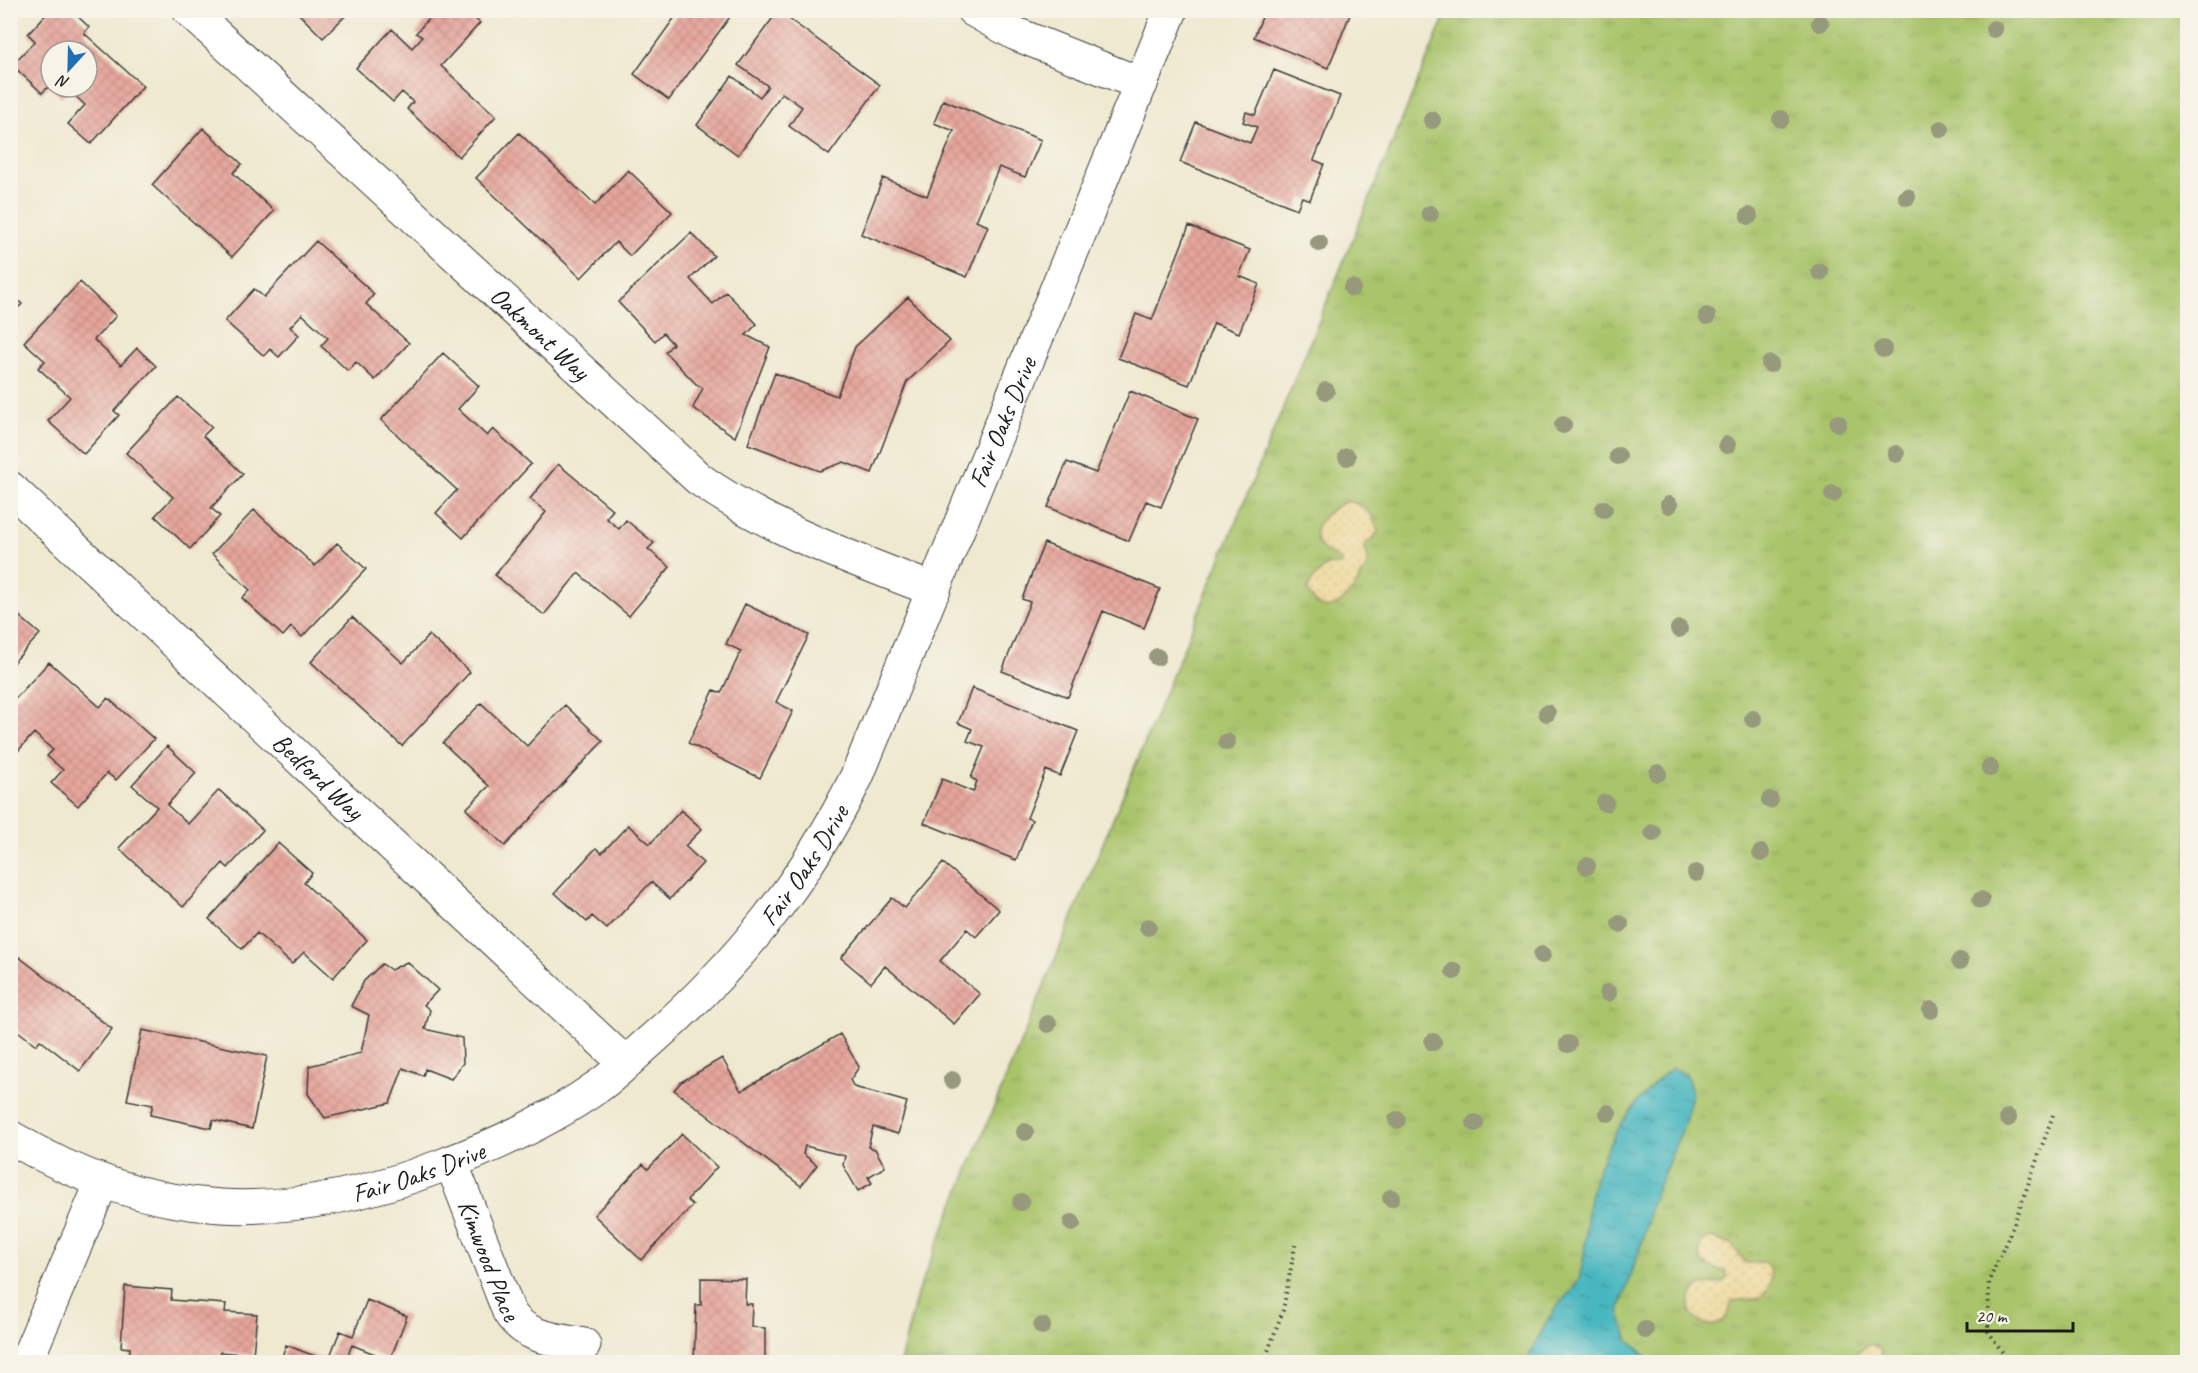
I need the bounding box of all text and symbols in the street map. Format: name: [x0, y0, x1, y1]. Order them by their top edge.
north arrow: [39, 39, 99, 99]
text: N: [53, 70, 72, 93]
street label: Oakmont Way: [483, 279, 598, 388]
street label: Fair Oaks Drive: [961, 351, 1044, 492]
street label: Bedford Way: [266, 726, 372, 828]
street label: Fair Oaks Drive: [752, 798, 856, 932]
street label: Fair Oaks Drive: [349, 1133, 491, 1209]
street label: Kimwood Place: [451, 1195, 528, 1329]
scale bar: [1967, 1295, 2074, 1333]
text: 20 m: [1976, 1305, 2009, 1327]

